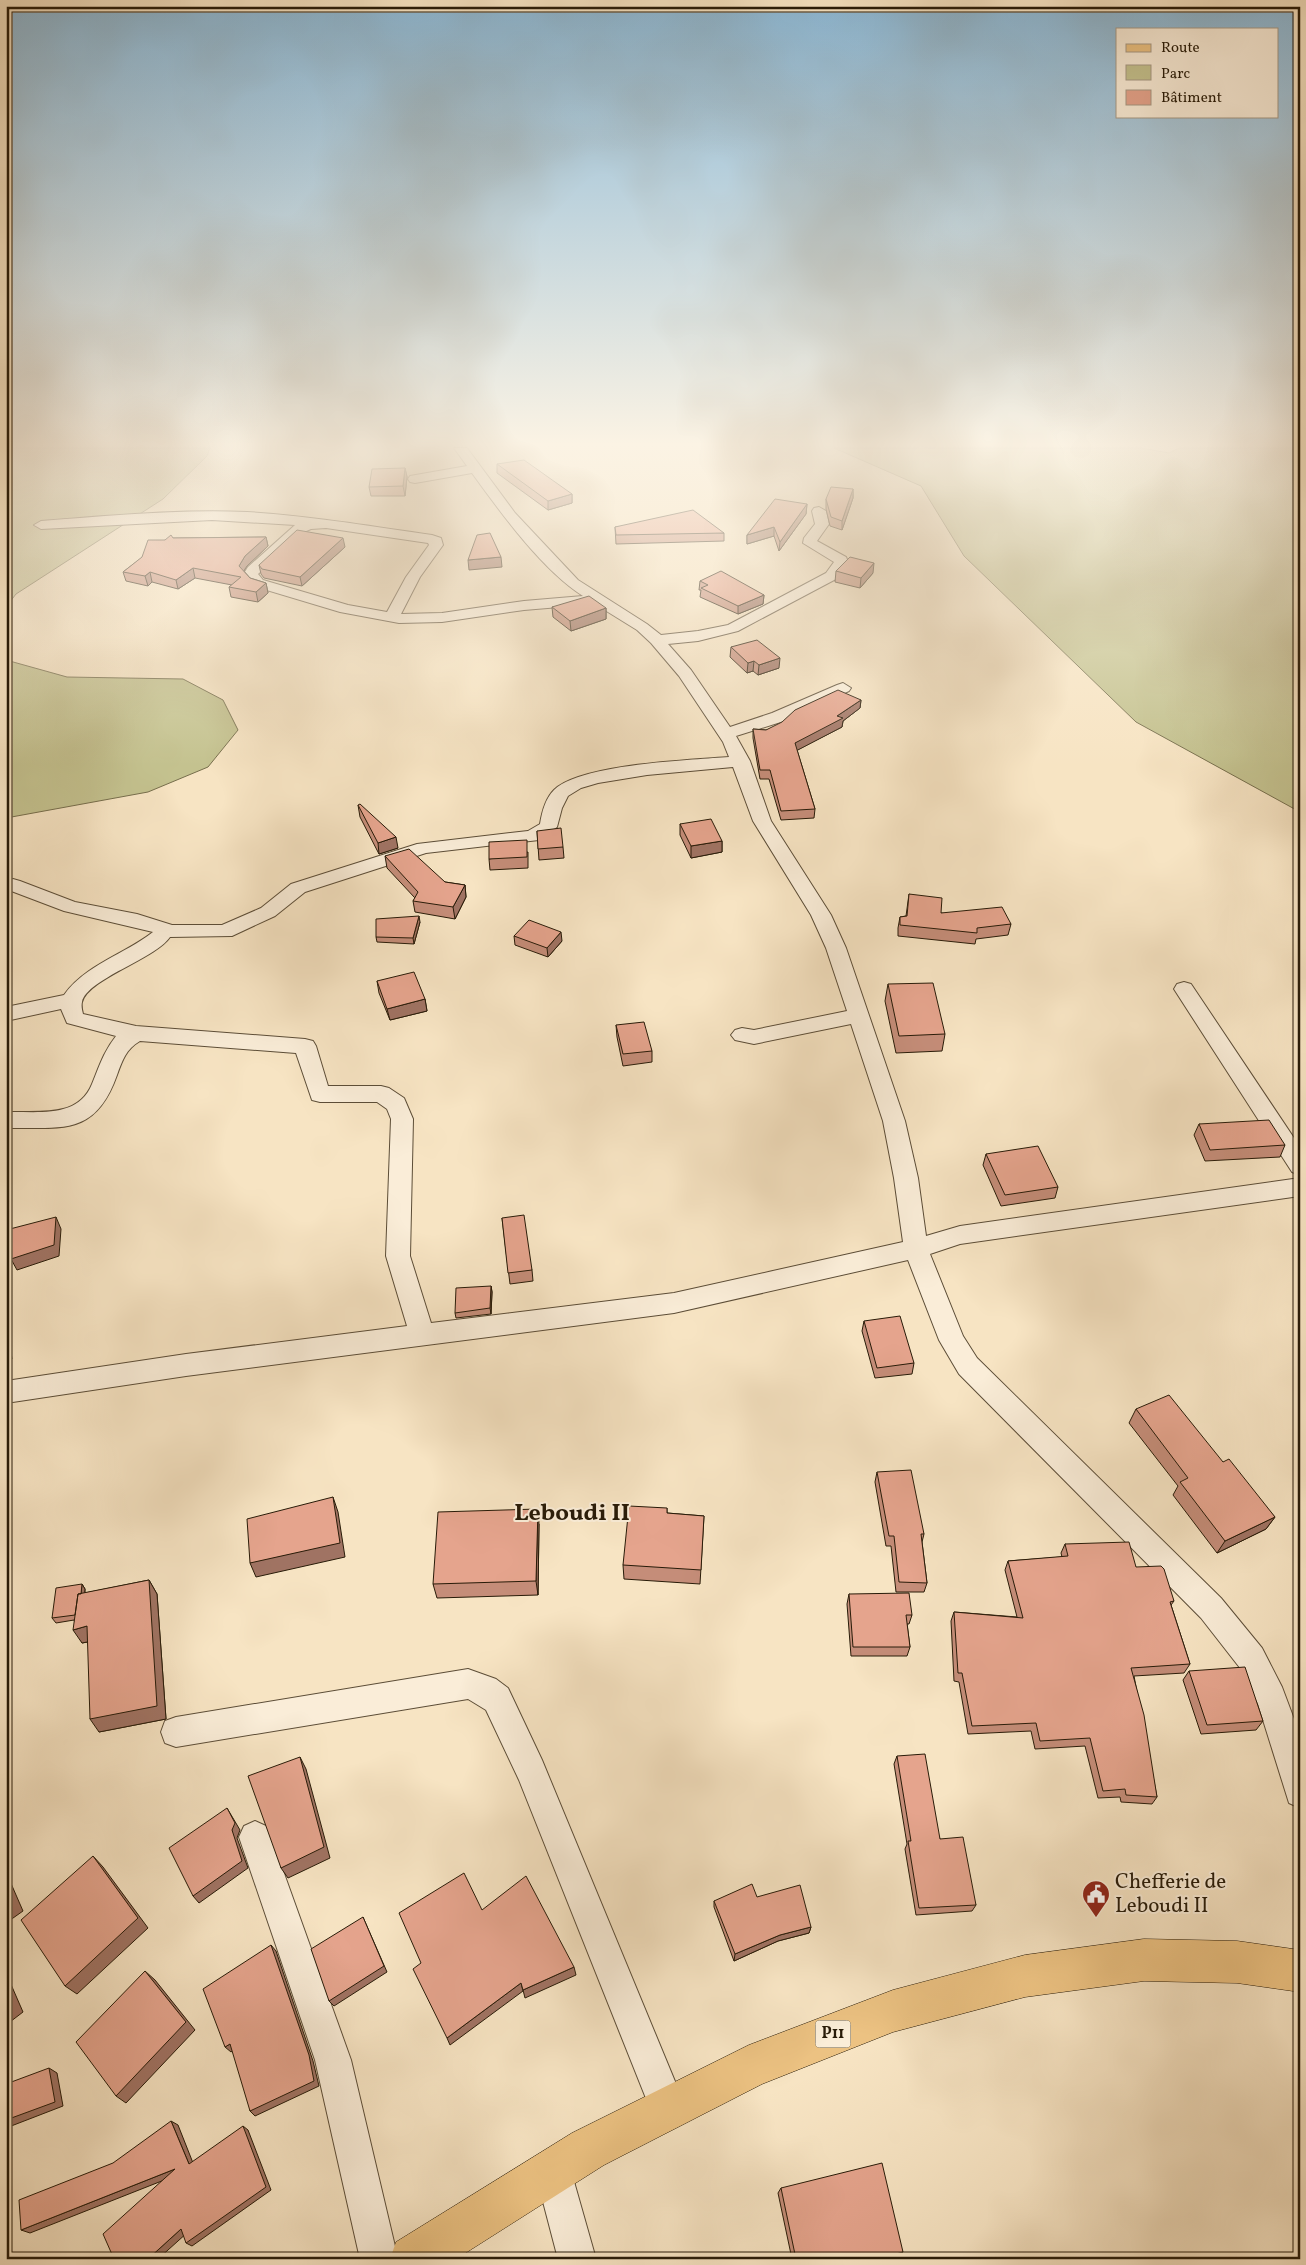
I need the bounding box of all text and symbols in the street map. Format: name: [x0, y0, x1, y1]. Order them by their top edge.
legend: [1116, 28, 1278, 118]
text: Route: [1161, 38, 1200, 59]
text: Parc: [1161, 64, 1190, 85]
text: Bâtiment: [1161, 88, 1222, 109]
district label: Leboudi II: [514, 1497, 630, 1531]
place label: Chefferie de Leboudi II: [1115, 1868, 1226, 1921]
public building icon: Chefferie de Leboudi II: [1081, 1879, 1111, 1918]
road number: P11: [816, 2020, 850, 2048]

